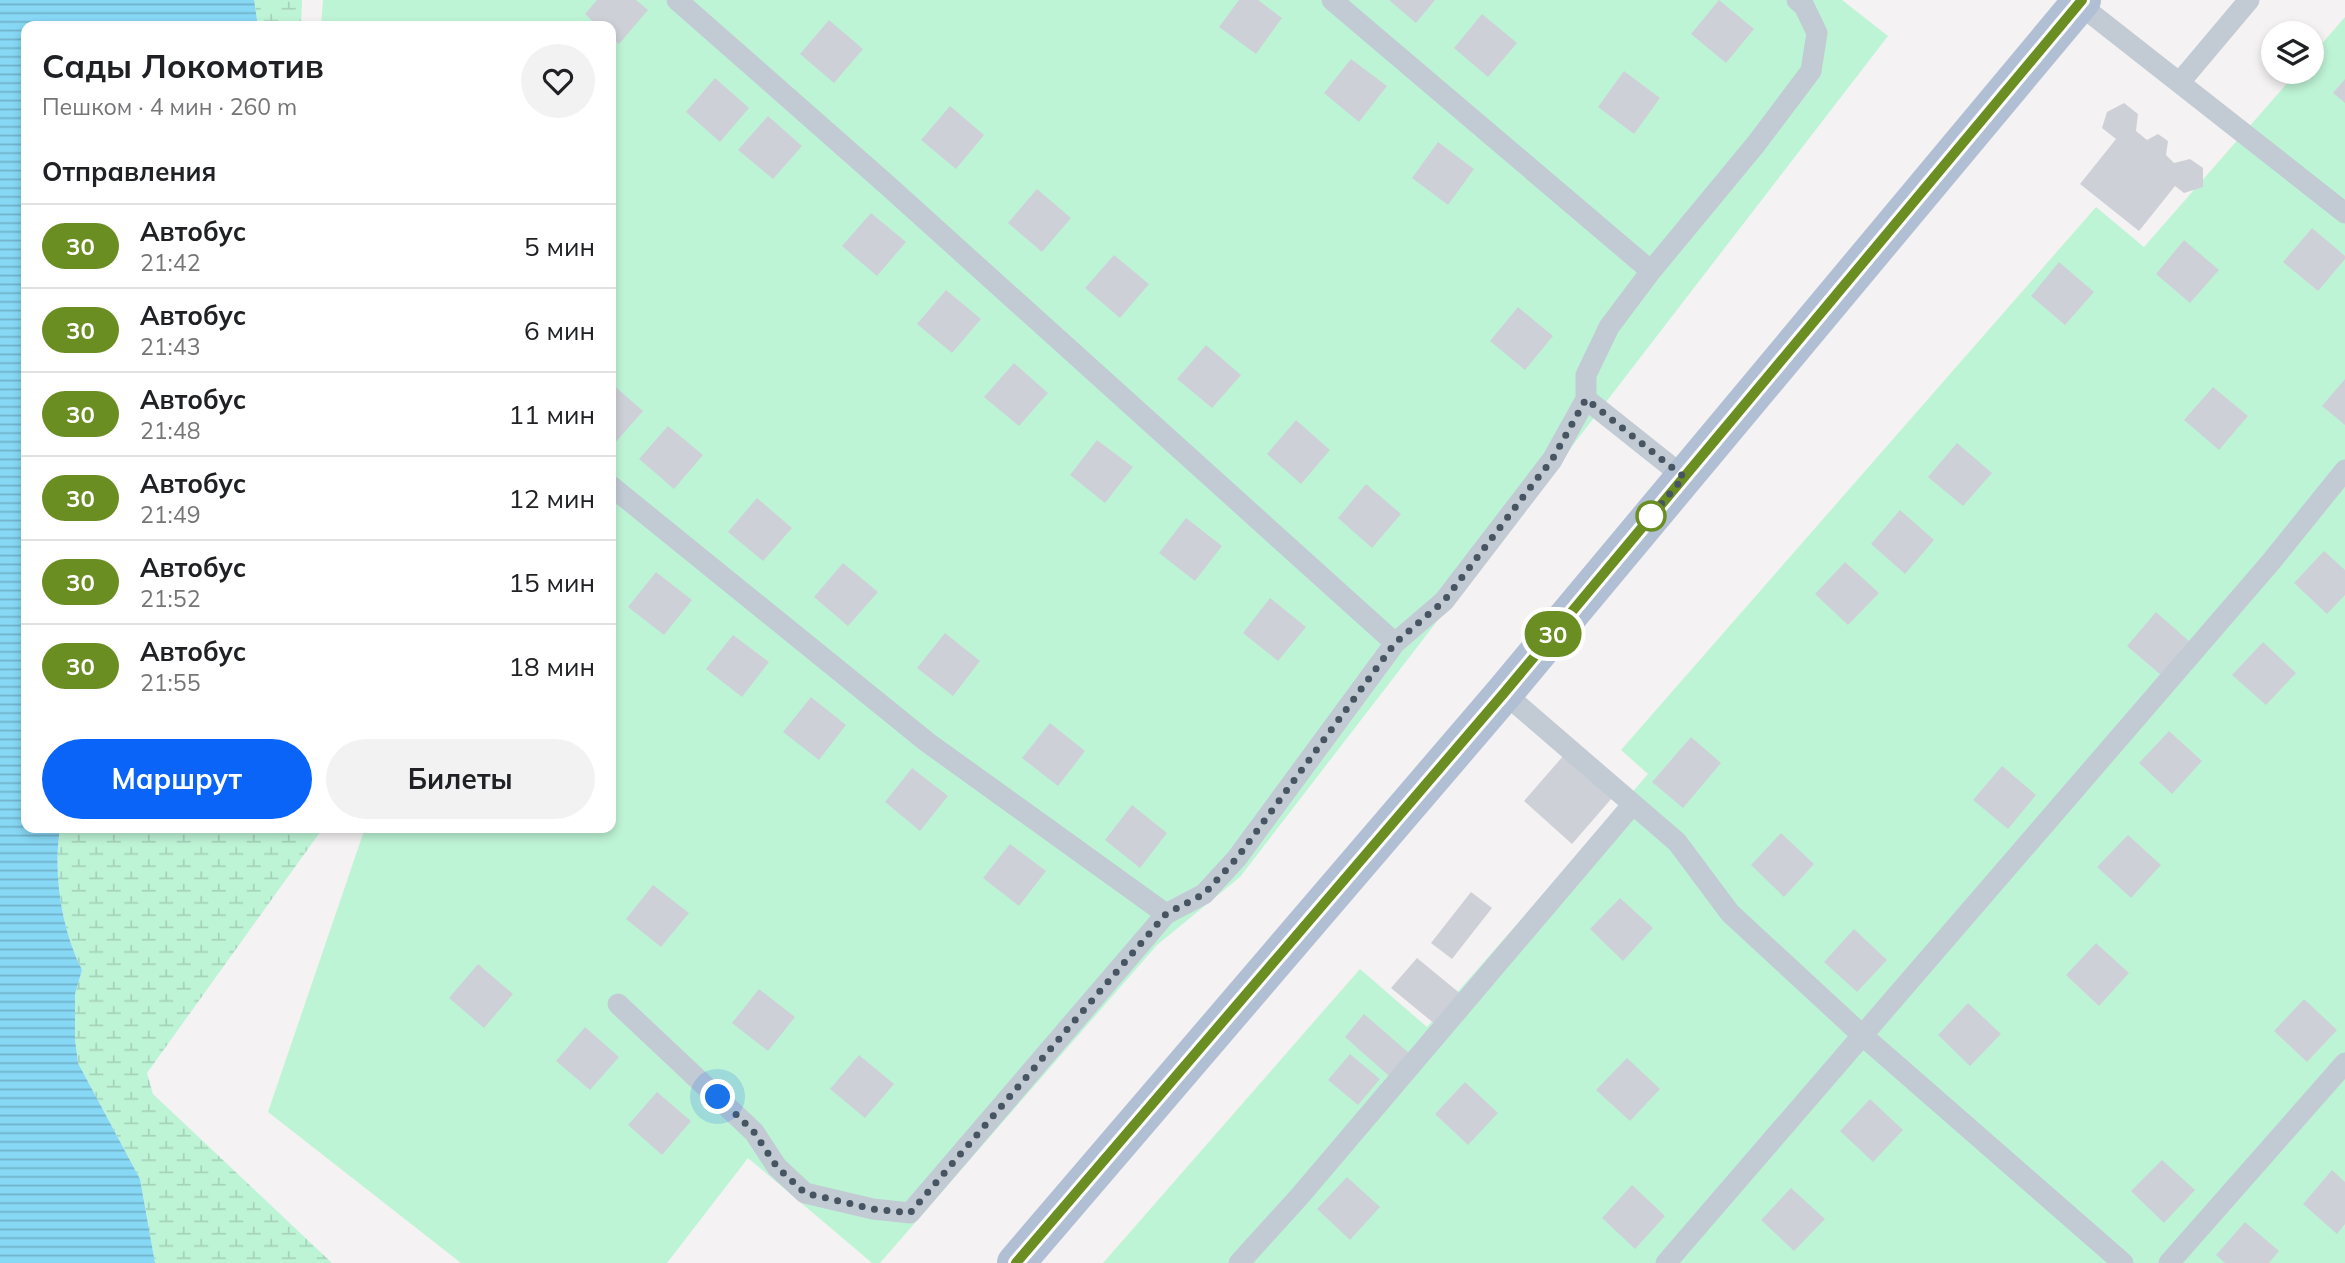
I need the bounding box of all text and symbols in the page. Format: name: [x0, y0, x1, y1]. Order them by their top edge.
map controls: [2261, 21, 2324, 84]
button: layers: [2261, 21, 2324, 84]
button: heart: [521, 44, 595, 118]
text: Сады Локомотив: [42, 45, 324, 86]
text: Пешком · 4 мин · 260 m: [42, 92, 297, 121]
text: Отправления: [42, 155, 216, 188]
text: Автобус: [140, 215, 246, 248]
text: 5 мин: [524, 230, 595, 263]
text: 30: [66, 231, 95, 261]
text: 21:42: [140, 248, 200, 277]
text: Автобус: [140, 299, 246, 332]
text: 6 мин: [524, 314, 595, 347]
text: 30: [66, 315, 95, 345]
text: 21:43: [140, 332, 200, 361]
text: Автобус: [140, 383, 246, 416]
text: 11 мин: [508, 398, 595, 431]
text: 30: [66, 399, 95, 429]
text: 21:48: [140, 416, 200, 445]
text: Автобус: [140, 467, 246, 500]
text: 12 мин: [508, 482, 595, 515]
text: 30: [66, 483, 95, 513]
text: 21:49: [140, 500, 200, 529]
unlabelled marker: [1636, 501, 1666, 531]
text: Автобус: [140, 551, 246, 584]
text: 15 мин: [508, 566, 595, 599]
text: 30: [66, 567, 95, 597]
text: 21:52: [140, 584, 200, 613]
line badge: 30: [1522, 611, 1584, 657]
text: 30: [1539, 619, 1567, 649]
text: Автобус: [140, 635, 246, 668]
text: 18 мин: [508, 650, 595, 683]
text: 30: [66, 651, 95, 681]
text: 21:55: [140, 668, 200, 697]
button: Маршрут: [42, 739, 312, 819]
button: Билеты: [326, 739, 595, 819]
your location: [700, 1079, 735, 1114]

